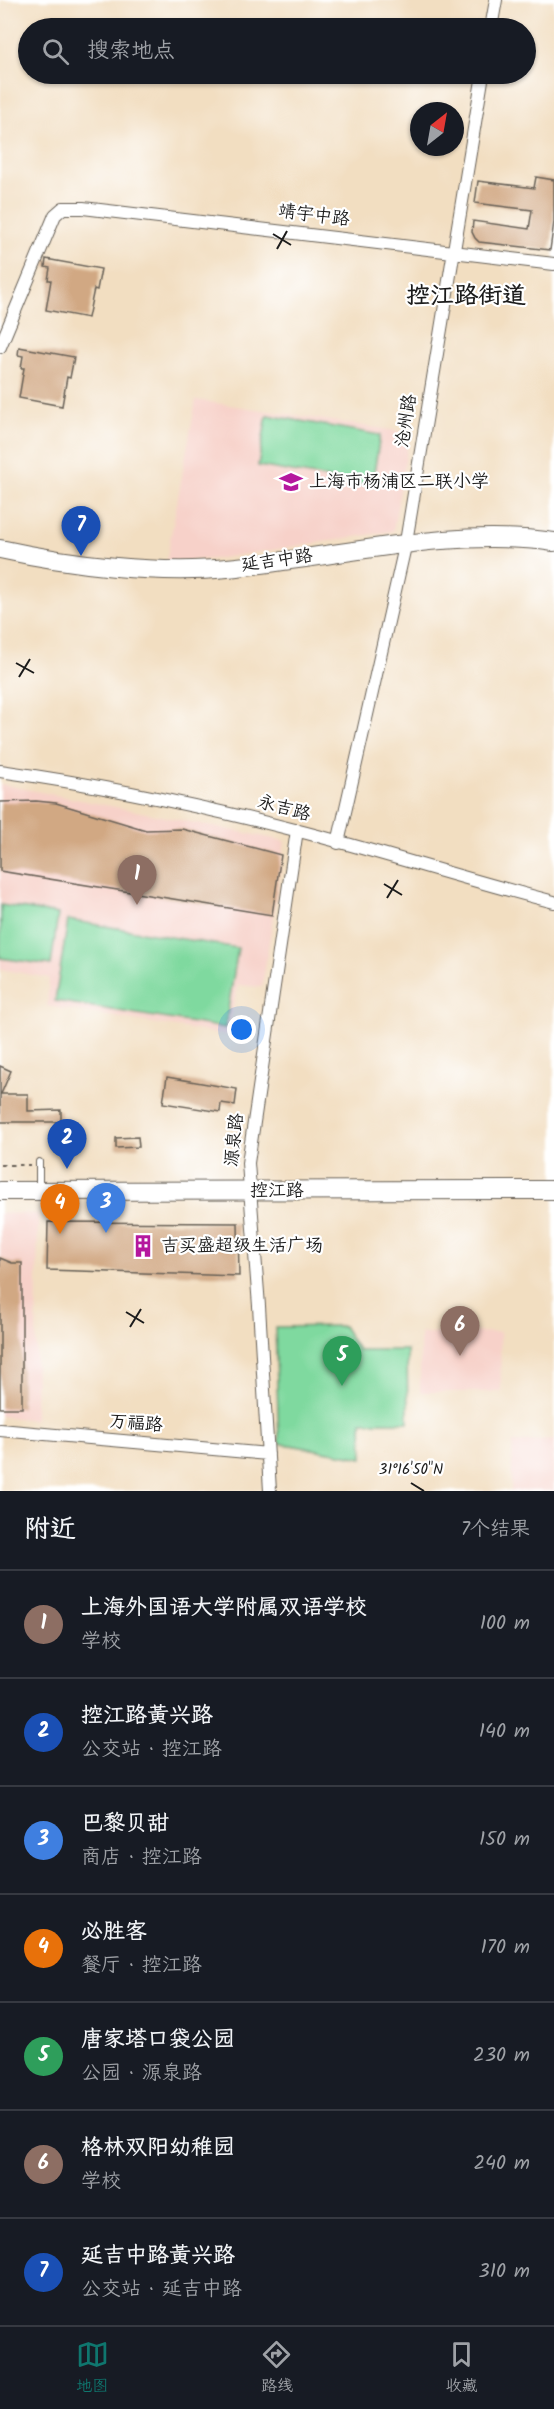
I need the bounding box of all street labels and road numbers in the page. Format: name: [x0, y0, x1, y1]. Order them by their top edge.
street label: 靖宇中路: [277, 197, 351, 235]
street label: 沧州路: [388, 392, 426, 450]
street label: 延吉中路: [239, 542, 315, 580]
street label: 永吉路: [254, 788, 314, 830]
street label: 源泉路: [218, 1112, 252, 1168]
street label: 控江路: [250, 1177, 304, 1206]
street label: 万福路: [108, 1407, 164, 1441]

